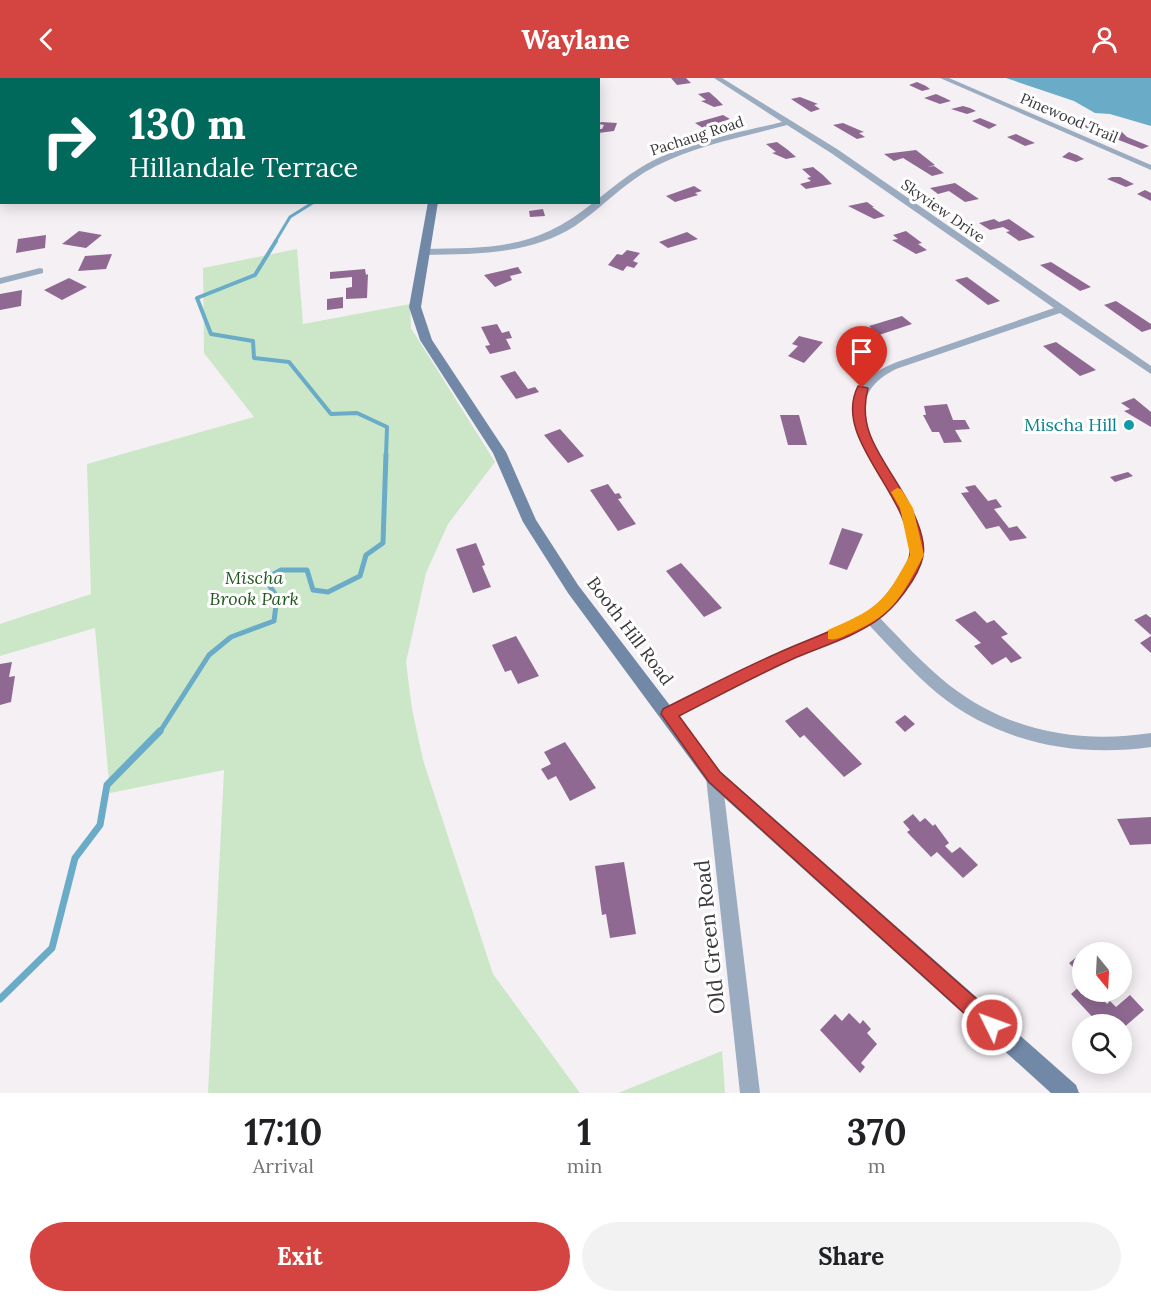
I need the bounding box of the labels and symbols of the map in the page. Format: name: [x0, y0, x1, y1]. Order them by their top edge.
street label: Pinewood Trail: [1017, 88, 1121, 147]
street label: Pachaug Road: [648, 111, 746, 160]
street label: Skyview Drive: [898, 175, 989, 246]
pin: [836, 326, 887, 388]
place label: Mischa Hill: [1024, 413, 1117, 436]
marker: Mischa Hill: [1122, 418, 1136, 432]
park label: Mischa Brook Park: [209, 566, 299, 610]
street label: Booth Hill Road: [582, 572, 679, 690]
street label: Old Green Road: [688, 859, 731, 1016]
north arrow: [1072, 942, 1132, 1002]
position arrow: [960, 993, 1024, 1057]

